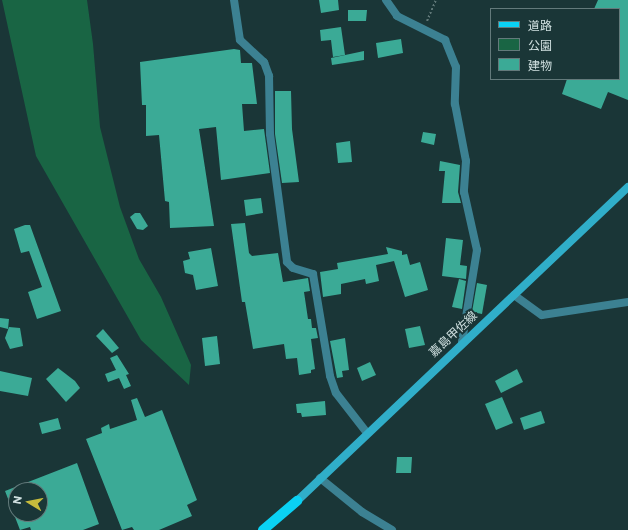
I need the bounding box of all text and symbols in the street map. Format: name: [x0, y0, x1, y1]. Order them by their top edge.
legend: [490, 8, 620, 80]
text: 道路: [528, 18, 552, 32]
text: 公園: [528, 38, 552, 52]
text: 建物: [528, 58, 552, 72]
street label: 嘉島甲佐線: [426, 308, 480, 360]
north arrow: [8, 482, 48, 522]
text: N: [10, 495, 24, 505]

